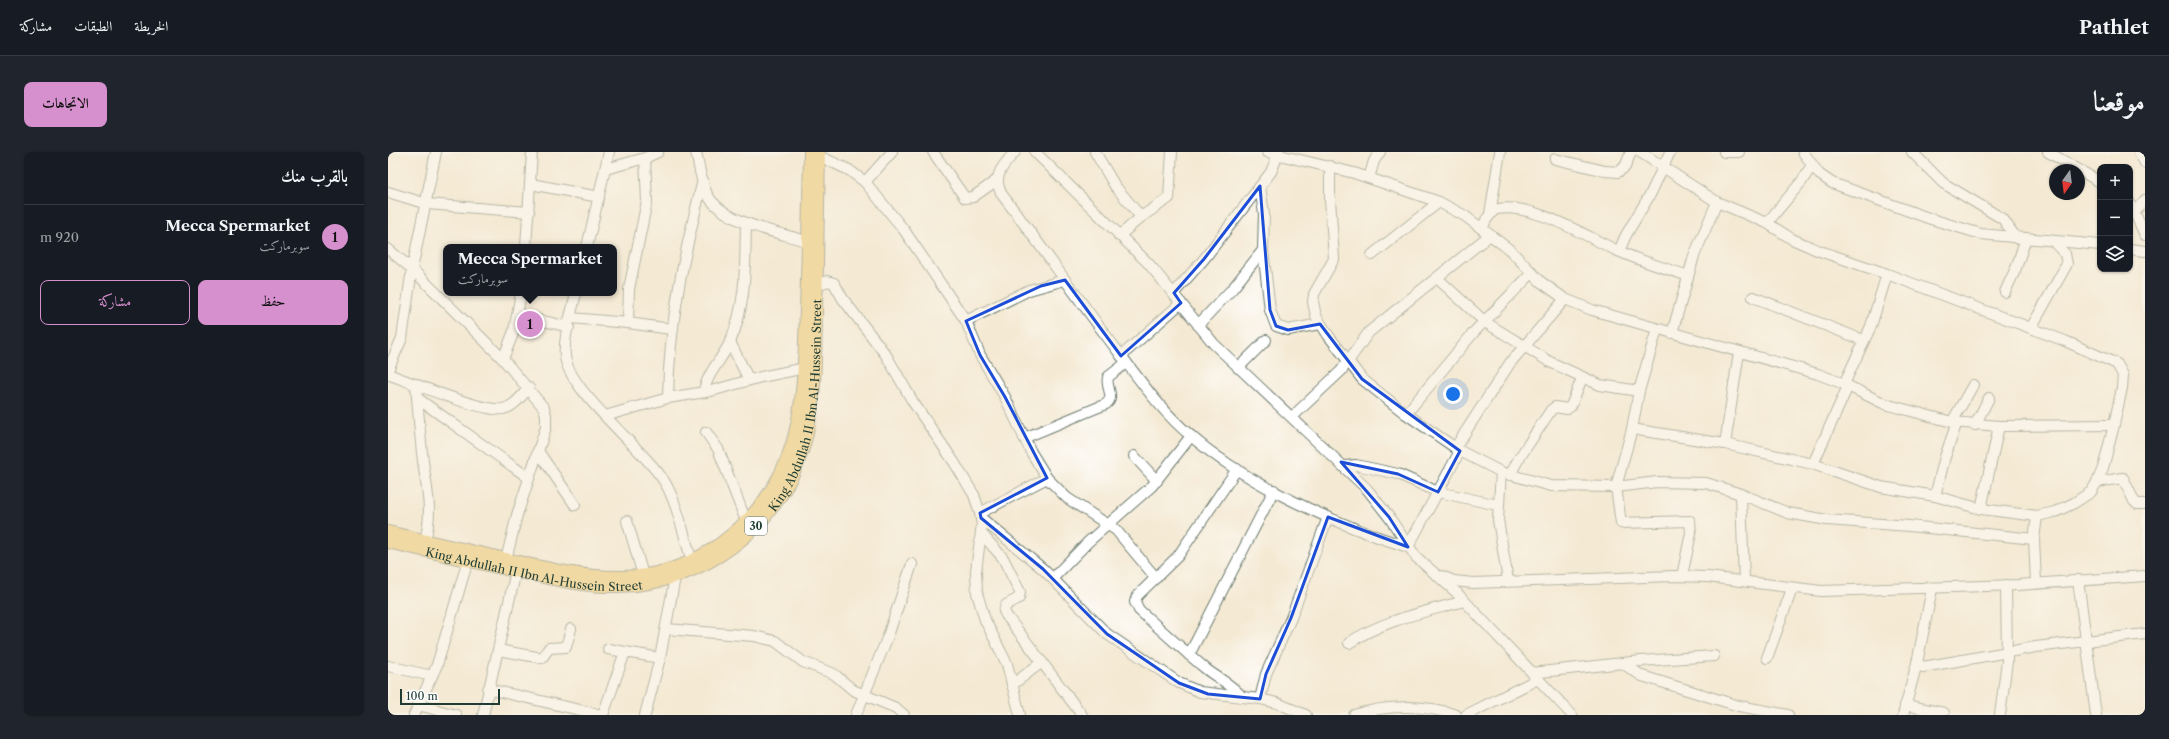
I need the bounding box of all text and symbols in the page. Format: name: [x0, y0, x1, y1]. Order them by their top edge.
text: Pathlet: [2079, 16, 2149, 39]
text: مشاركة: [20, 17, 52, 35]
text: الطبقات: [74, 17, 112, 35]
text: الخريطة: [134, 17, 168, 35]
button: الاتجاهات: [24, 82, 107, 127]
text: موقعنا: [2093, 84, 2145, 118]
north arrow: [2049, 164, 2085, 200]
map controls: [2097, 164, 2133, 272]
button: +: [2097, 164, 2133, 200]
text: بالقرب منك: [281, 166, 348, 186]
button: −: [2097, 200, 2133, 236]
text: Mecca Spermarket: [165, 216, 310, 235]
text: 920 m: [40, 229, 79, 245]
text: 1: [332, 229, 338, 245]
button: layers: [2097, 236, 2133, 272]
text: سوبرماركت: [260, 237, 310, 253]
popup: [443, 244, 617, 296]
text: Mecca Spermarket: [458, 249, 602, 268]
text: سوبرماركت: [458, 270, 508, 286]
button: مشاركة: [40, 280, 190, 325]
button: حفظ: [198, 280, 348, 325]
street label: King Abdullah II Ibn Al-Hussein Street: [765, 298, 824, 514]
pin: 1: [517, 309, 543, 339]
your location: [1443, 384, 1463, 404]
road number: 30: [745, 517, 767, 535]
street label: King Abdullah II Ibn Al-Hussein Street: [424, 544, 644, 594]
scale bar: [400, 687, 500, 706]
text: 100 m: [406, 689, 438, 703]

